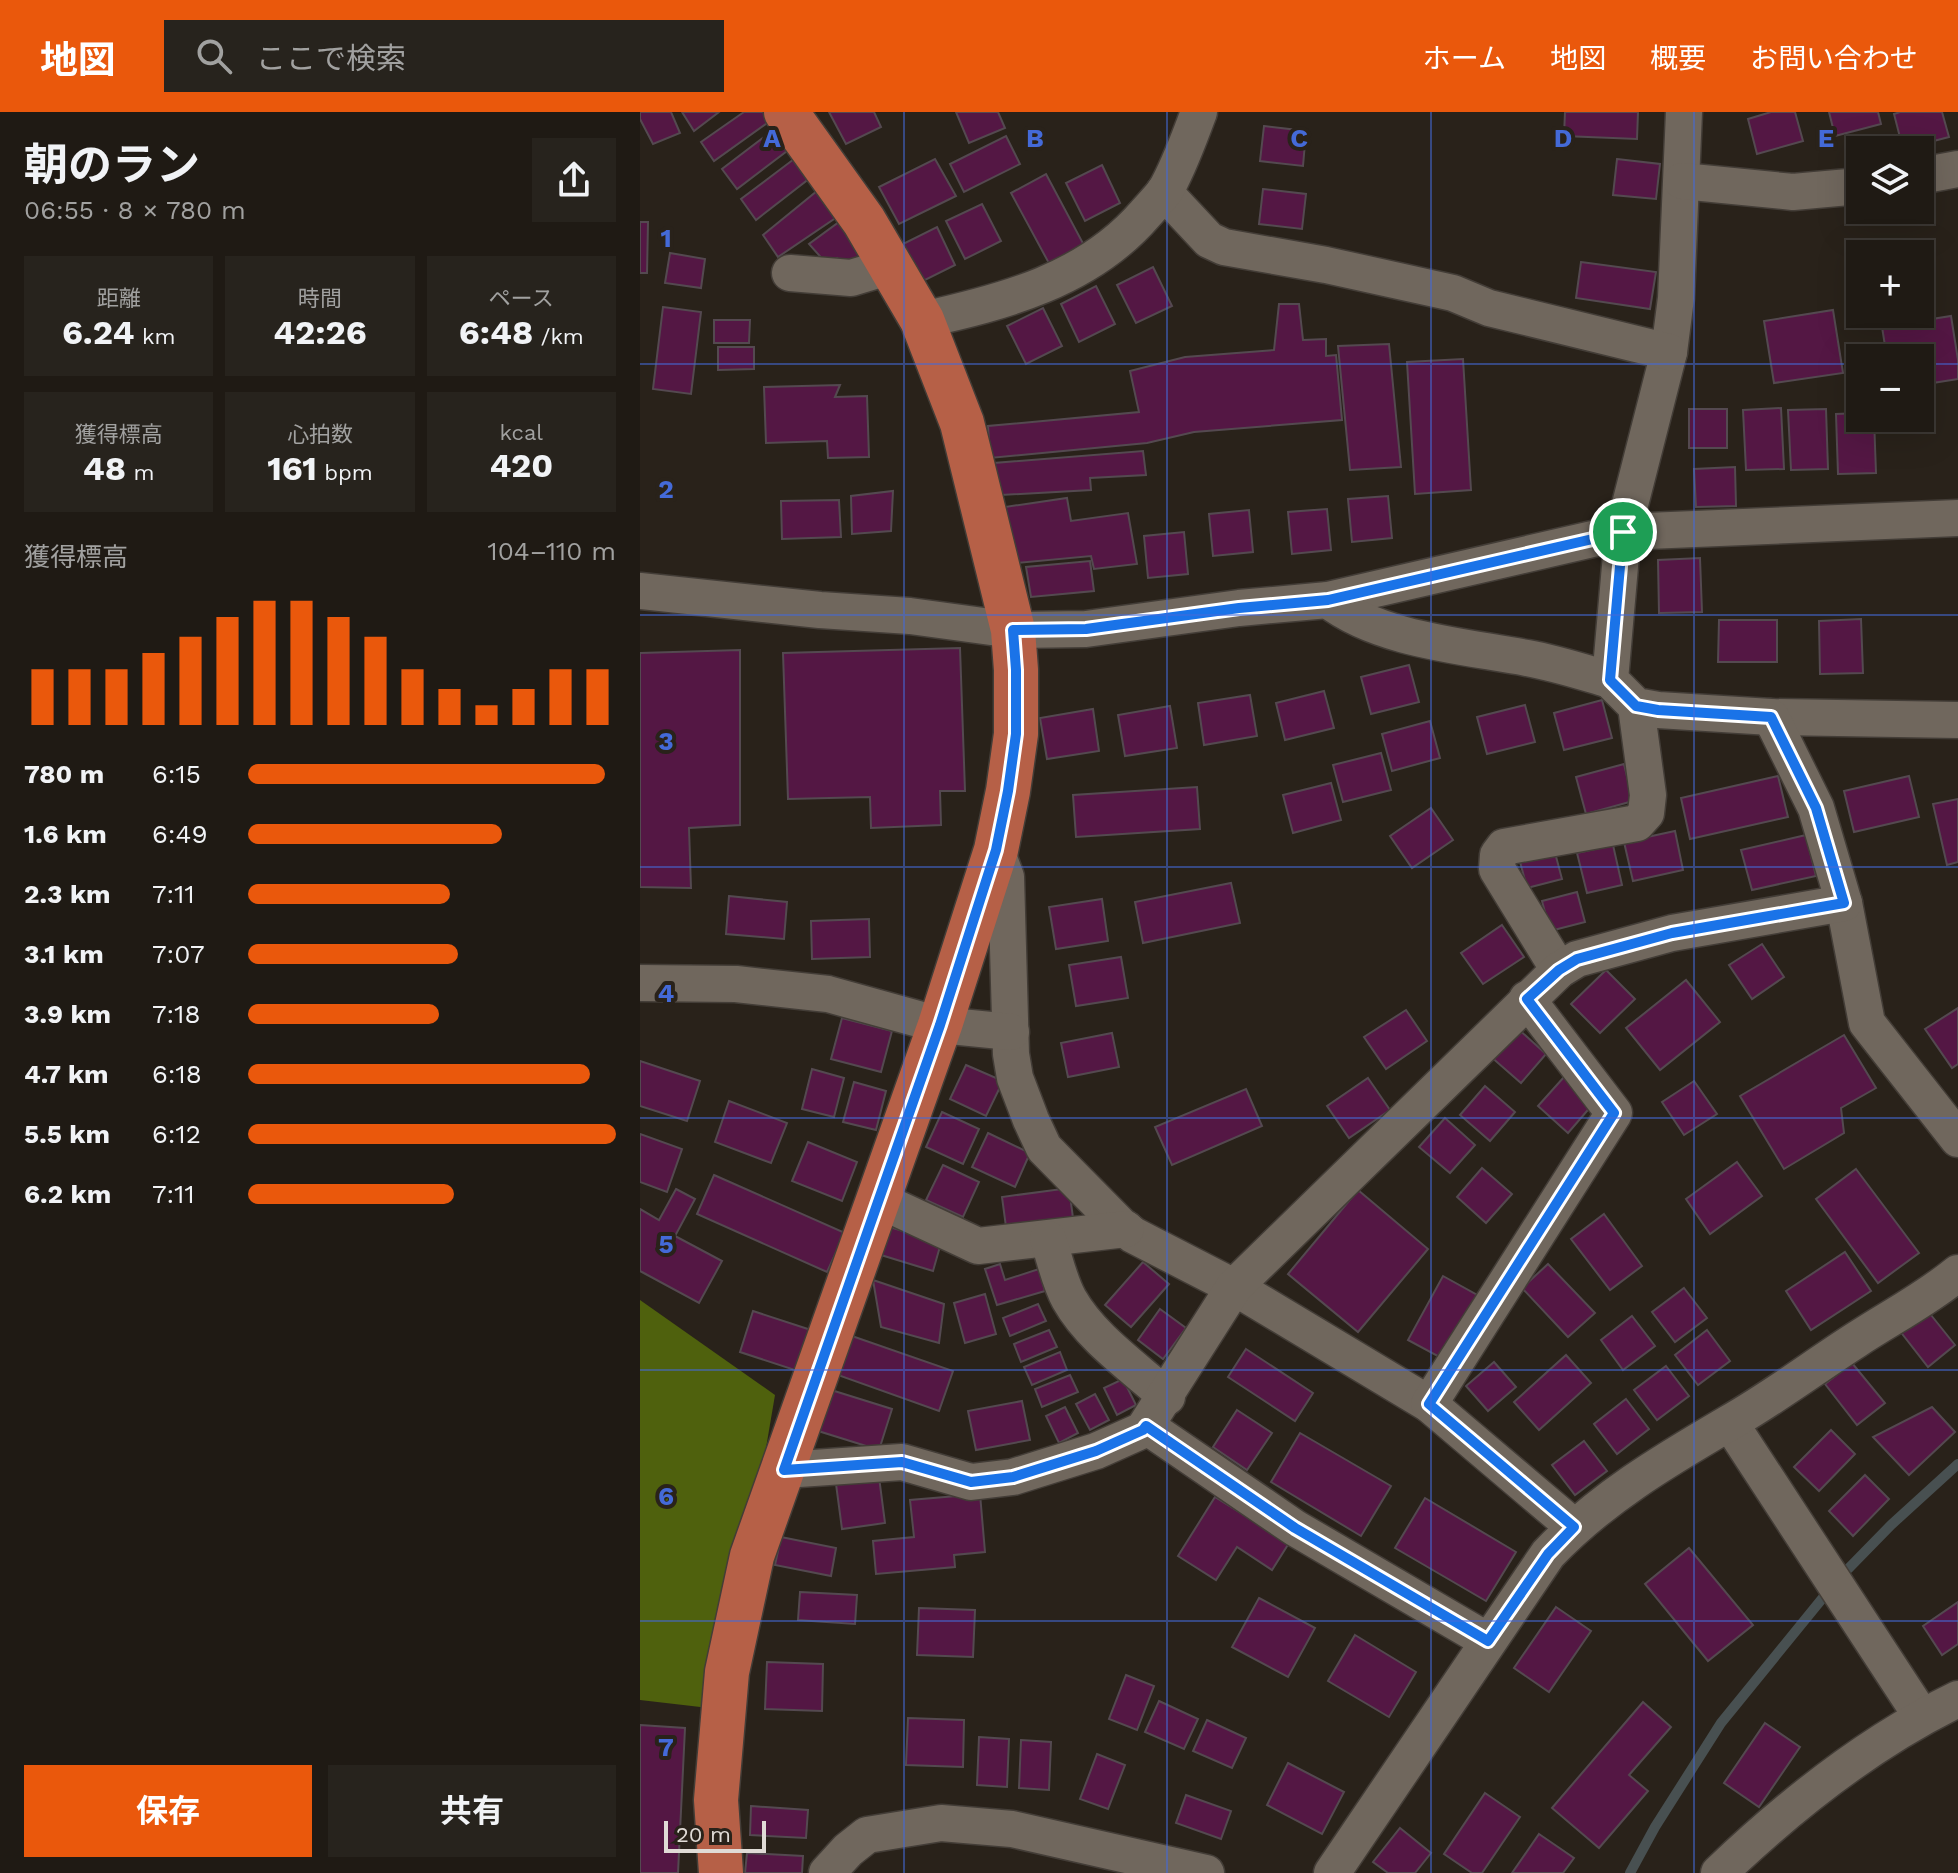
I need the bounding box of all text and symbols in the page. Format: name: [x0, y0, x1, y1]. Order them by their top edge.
search box: [164, 20, 724, 92]
icon: search: [192, 34, 236, 78]
text: 地図: [40, 38, 116, 82]
text: ここで検索: [256, 41, 406, 76]
text: ホーム: [1423, 42, 1506, 75]
text: 地図: [1550, 42, 1606, 75]
text: 概要: [1650, 42, 1706, 75]
text: お問い合わせ: [1750, 42, 1918, 75]
text: A: [763, 123, 781, 153]
text: B: [1026, 123, 1044, 153]
text: C: [1290, 123, 1308, 153]
text: D: [1554, 123, 1572, 153]
text: E: [1818, 123, 1834, 153]
map controls: [1846, 136, 1934, 432]
button: layers: [1846, 136, 1934, 224]
button: share: [532, 138, 616, 222]
text: 朝のラン: [24, 139, 200, 191]
text: 06:55 · 8 × 780 m: [24, 195, 246, 225]
text: 1: [660, 223, 672, 253]
button: +: [1846, 240, 1934, 328]
text: 距離: [97, 286, 141, 311]
text: 時間: [298, 286, 342, 311]
text: ペース: [489, 286, 554, 311]
text: 6.24: [62, 312, 135, 352]
text: 42:26: [273, 312, 367, 352]
text: 6:48: [459, 312, 533, 352]
text: km: [135, 324, 175, 349]
text: /km: [533, 324, 584, 349]
button: −: [1846, 344, 1934, 432]
text: kcal: [500, 420, 543, 445]
text: 獲得標高: [75, 422, 163, 447]
text: 心拍数: [287, 422, 353, 447]
text: 420: [489, 445, 553, 485]
text: 48: [83, 448, 126, 488]
text: 161: [267, 448, 317, 488]
text: m: [126, 460, 155, 485]
text: bpm: [317, 460, 373, 485]
text: 2: [658, 474, 674, 504]
pin: [1589, 498, 1657, 566]
icon: arrive: [1601, 510, 1645, 554]
text: 104–110 m: [488, 536, 616, 566]
text: 獲得標高: [24, 542, 128, 572]
text: 3: [658, 726, 674, 756]
text: 780 m: [24, 759, 104, 789]
text: 6:15: [152, 759, 201, 789]
text: 1.6 km: [24, 819, 107, 849]
text: 6:49: [152, 819, 207, 849]
text: 2.3 km: [24, 879, 111, 909]
text: 7:11: [152, 879, 195, 909]
text: 3.1 km: [24, 939, 104, 969]
text: 7:07: [152, 939, 205, 969]
text: 4: [658, 978, 675, 1008]
text: 3.9 km: [24, 999, 111, 1029]
text: 7:18: [152, 999, 200, 1029]
text: 4.7 km: [24, 1059, 109, 1089]
text: 6:18: [152, 1059, 202, 1089]
text: 5.5 km: [24, 1119, 110, 1149]
text: 6:12: [152, 1119, 201, 1149]
text: 6.2 km: [24, 1179, 111, 1209]
text: 7:11: [152, 1179, 195, 1209]
text: 5: [658, 1229, 674, 1259]
text: 6: [658, 1481, 674, 1511]
text: 7: [658, 1732, 674, 1762]
button: 保存: [24, 1765, 312, 1857]
button: 共有: [328, 1765, 616, 1857]
scale bar: [664, 1817, 766, 1853]
text: 20 m: [676, 1822, 731, 1847]

